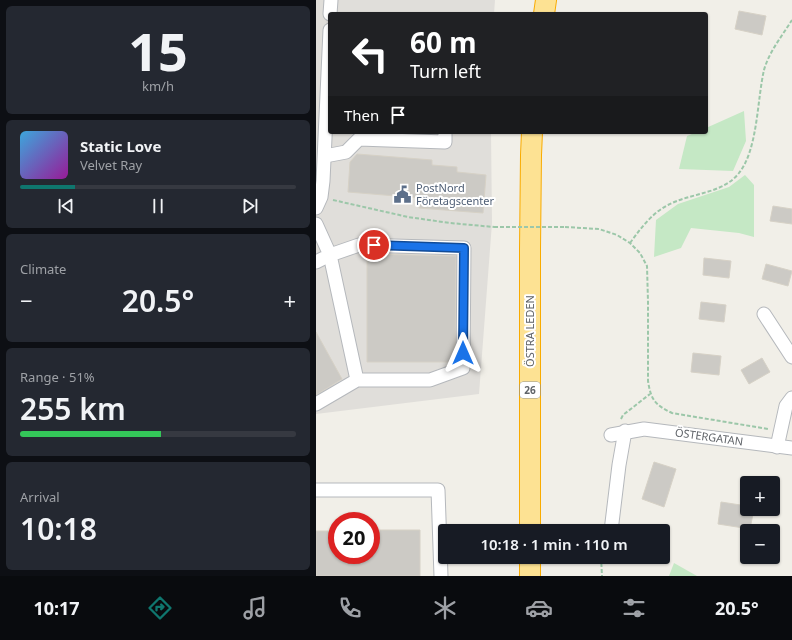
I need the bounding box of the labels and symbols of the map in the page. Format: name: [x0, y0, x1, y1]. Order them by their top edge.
place label: PostNord Företagscenter: [416, 180, 495, 208]
public building icon: PostNord Företagscenter: [393, 184, 413, 204]
pin: [357, 228, 391, 262]
street label: ÖSTRA LEDEN: [522, 295, 537, 367]
position arrow: [442, 332, 484, 374]
road number: 26: [520, 382, 540, 398]
street label: ÖSTERGATAN: [674, 424, 744, 449]
speed limit sign: 20: [328, 512, 380, 564]

